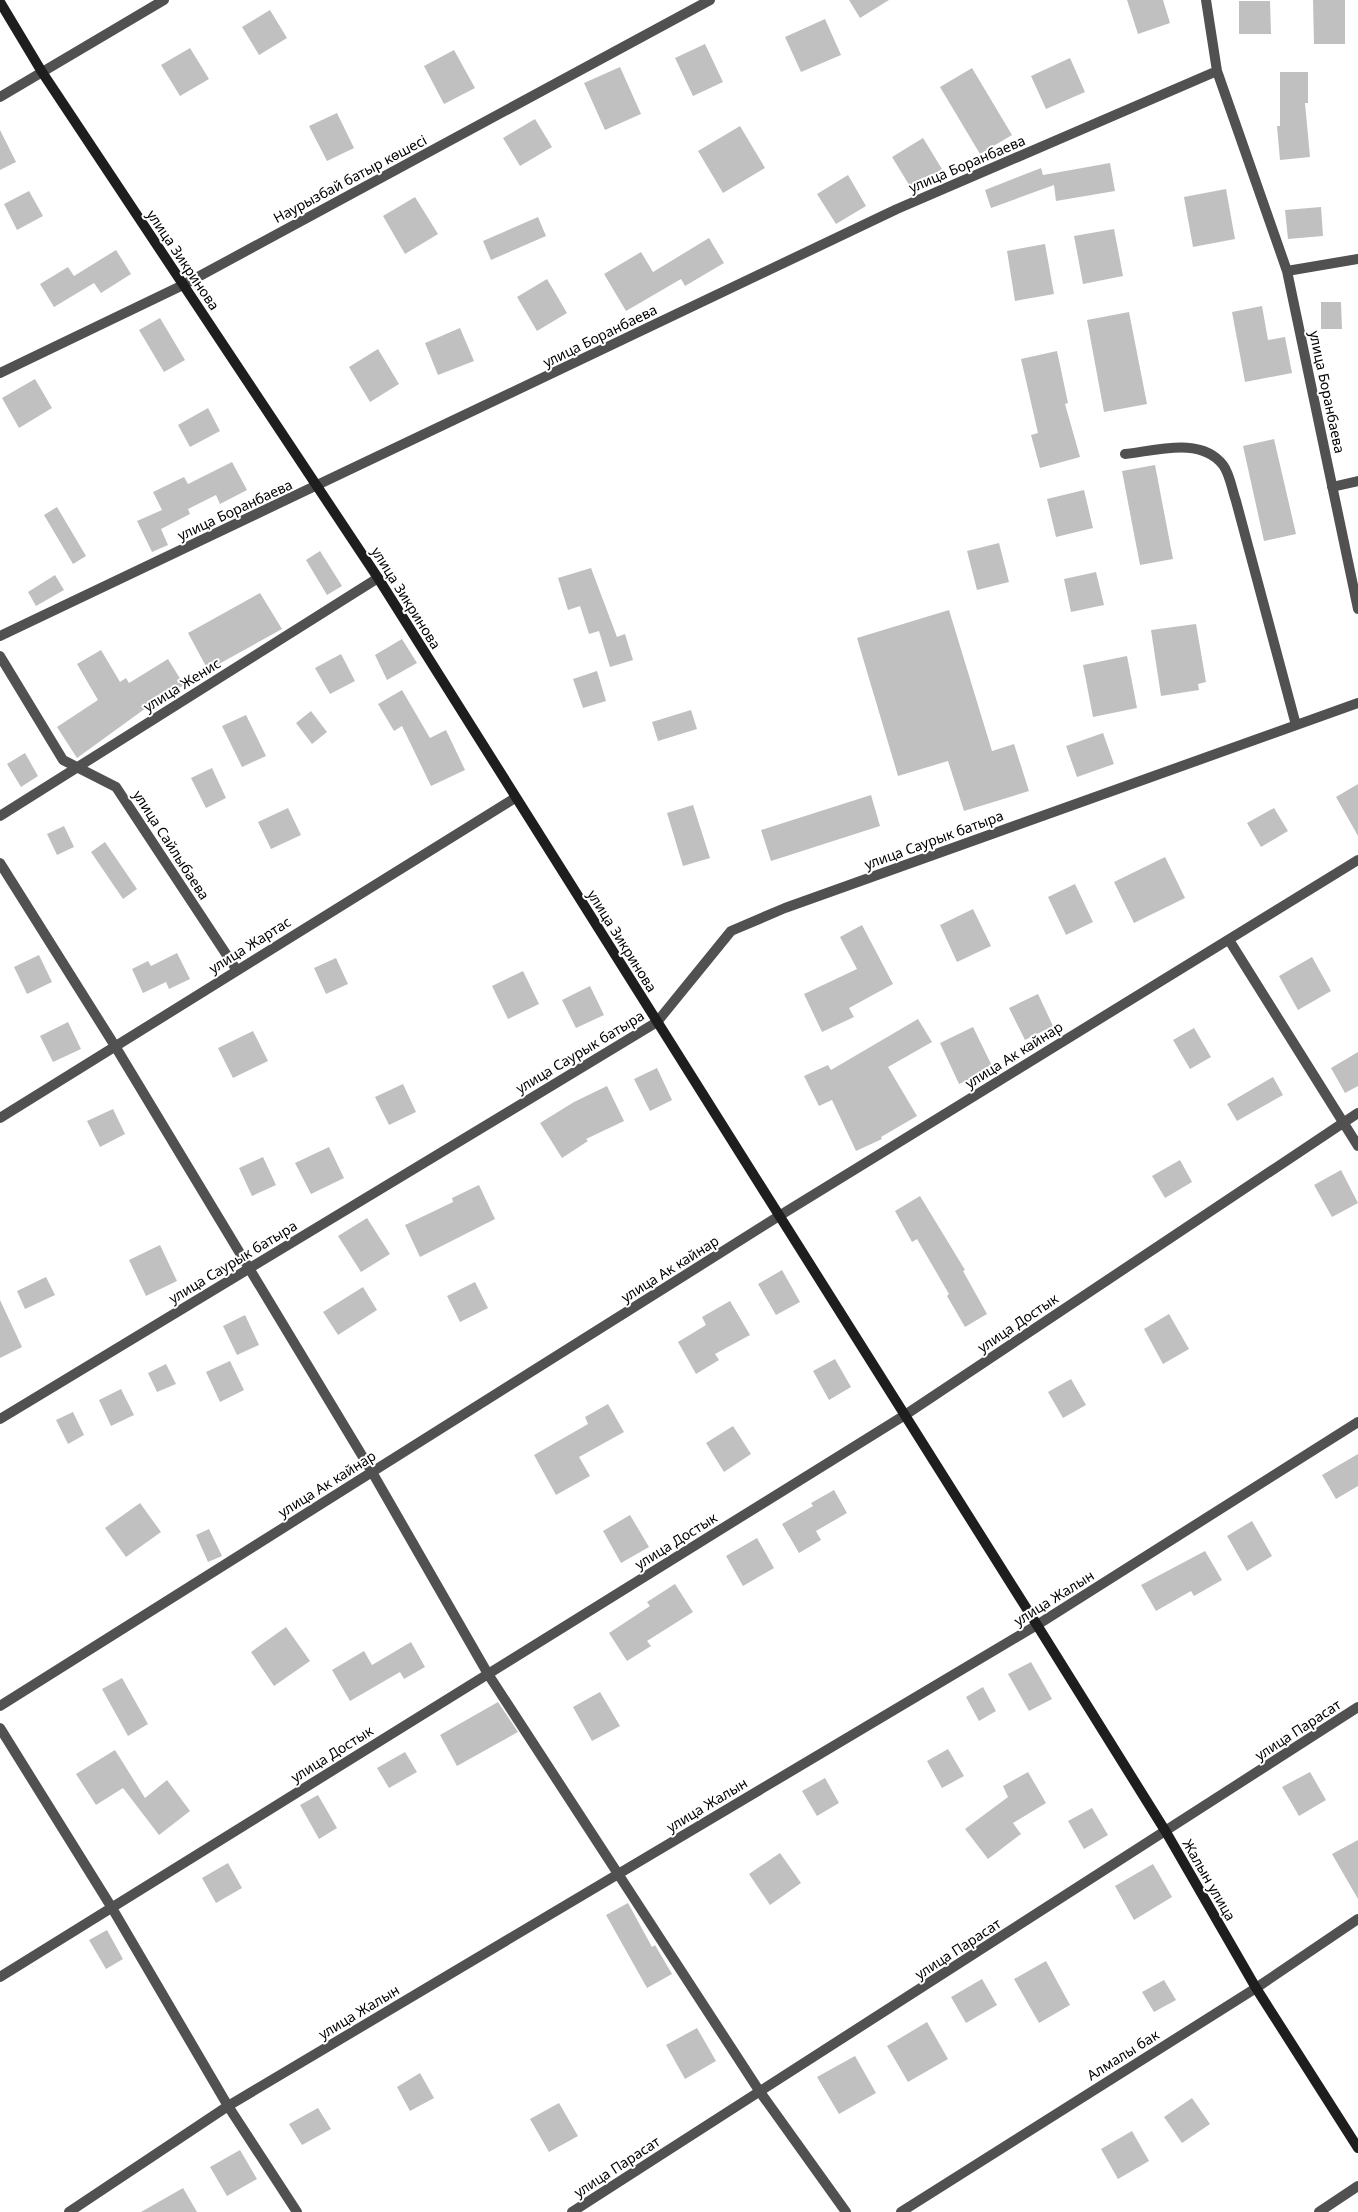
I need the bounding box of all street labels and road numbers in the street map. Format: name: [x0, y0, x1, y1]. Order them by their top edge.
street label: Наурызбай батыр көшесі: [270, 130, 430, 227]
street label: улица Боранбаева: [906, 130, 1028, 197]
street label: улица Зикринова: [143, 206, 224, 314]
street label: улица Боранбаева: [540, 300, 660, 371]
street label: улица Боранбаева: [1305, 329, 1350, 455]
street label: улица Боранбаева: [174, 475, 295, 545]
street label: улица Зикринова: [367, 543, 446, 653]
street label: улица Женис: [140, 653, 224, 716]
street label: улица Сайлыбаева: [129, 786, 214, 903]
street label: улица Саурык батыра: [862, 806, 1006, 874]
street label: улица Зикринова: [583, 886, 662, 996]
street label: улица Жартас: [205, 912, 294, 977]
street label: улица Саурык батыра: [512, 1006, 648, 1097]
street label: улица Ак кайнар: [961, 1017, 1066, 1092]
street label: улица Саурык батыра: [165, 1216, 301, 1307]
street label: улица Ак кайнар: [617, 1231, 722, 1306]
street label: улица Достык: [974, 1288, 1062, 1357]
street label: улица Ак кайнар: [274, 1446, 379, 1521]
street label: улица Достык: [631, 1507, 721, 1573]
street label: улица Жалын: [1010, 1565, 1097, 1630]
street label: улица Парасат: [1251, 1694, 1345, 1764]
street label: улица Достык: [287, 1720, 377, 1786]
street label: улица Жалын: [663, 1773, 751, 1836]
street label: Жалын улица: [1178, 1836, 1240, 1924]
street label: улица Парасат: [911, 1913, 1005, 1983]
street label: улица Жалын: [315, 1980, 403, 2043]
street label: Алмалы бак: [1083, 2025, 1163, 2084]
street label: улица Парасат: [570, 2131, 664, 2201]

